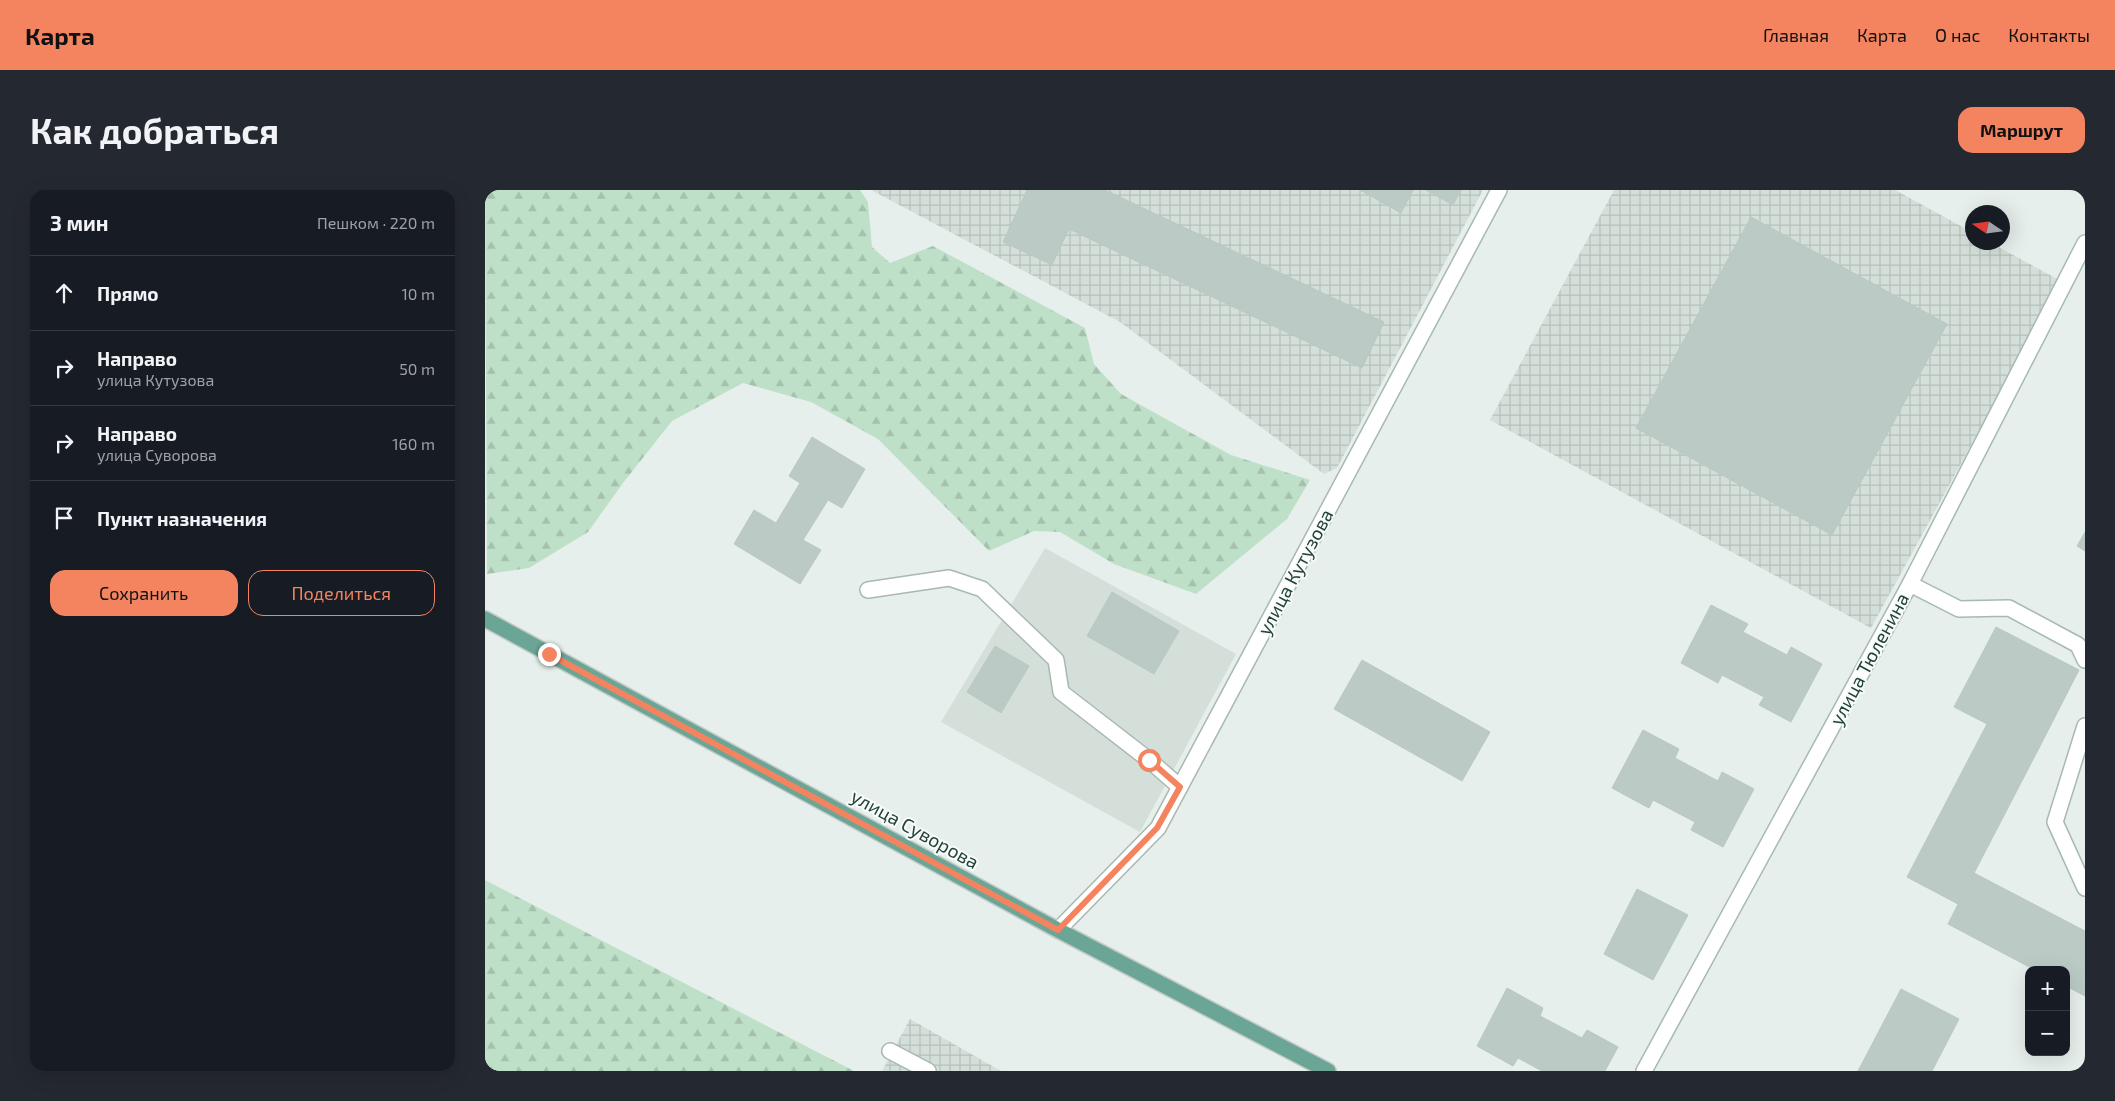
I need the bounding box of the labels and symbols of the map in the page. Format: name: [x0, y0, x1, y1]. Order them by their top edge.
north arrow: [1965, 205, 2010, 250]
street label: улица Кутузова: [1252, 505, 1338, 639]
street label: улица Тюленина: [1824, 589, 1914, 729]
route end: [538, 643, 561, 666]
route start: [1138, 749, 1161, 772]
street label: улица Суворова: [847, 784, 983, 874]

